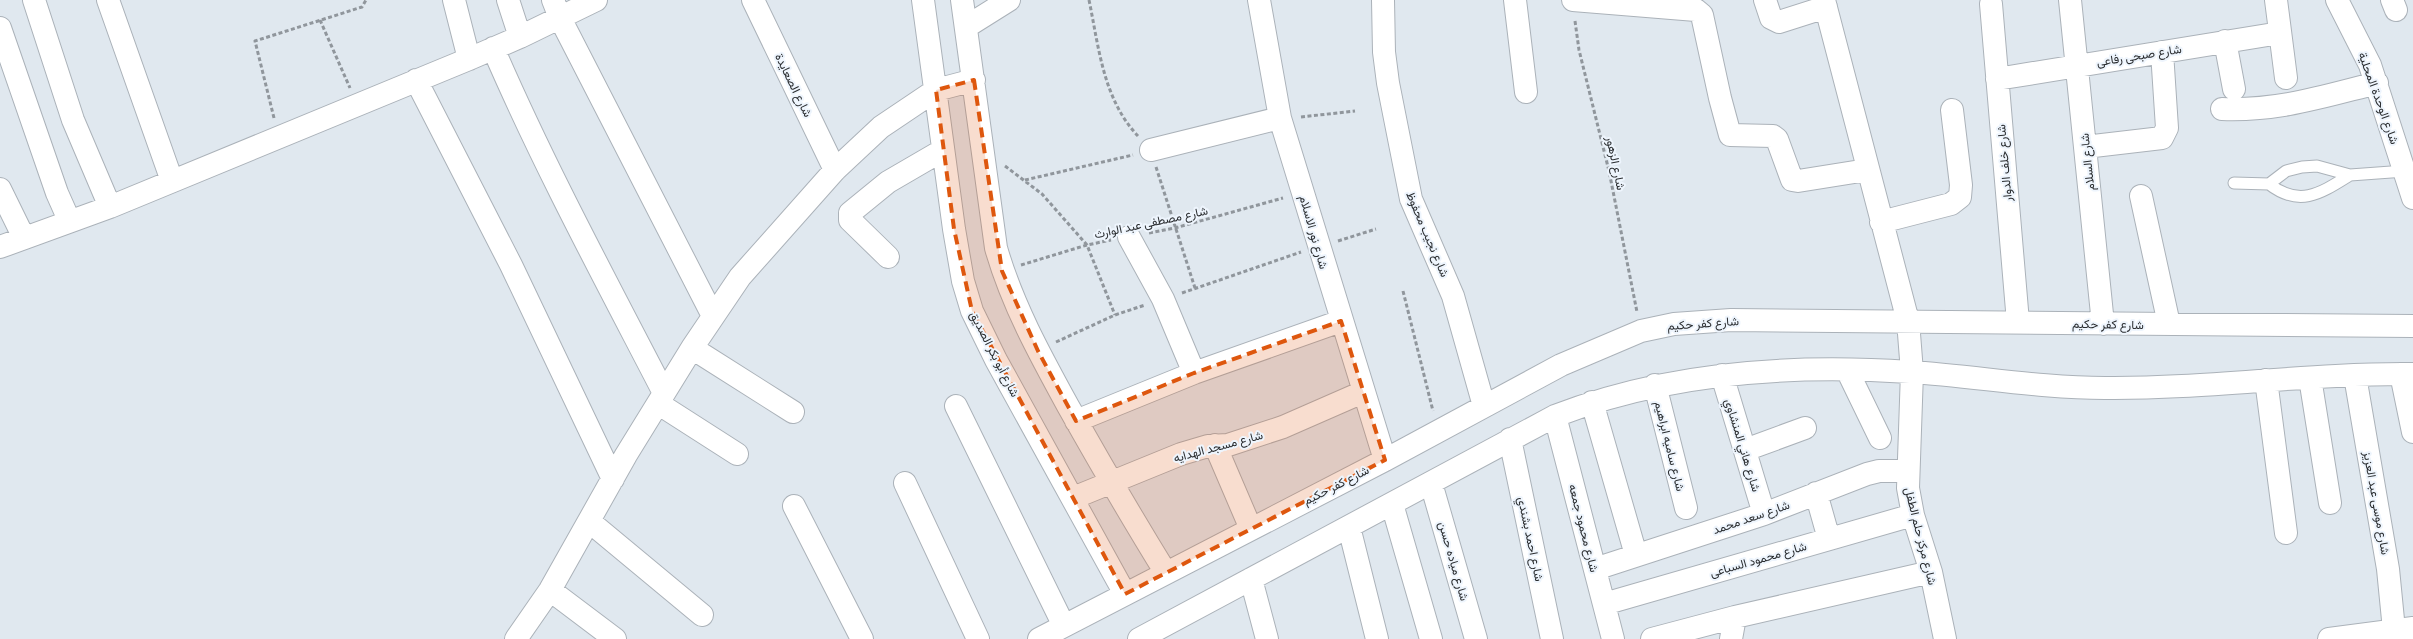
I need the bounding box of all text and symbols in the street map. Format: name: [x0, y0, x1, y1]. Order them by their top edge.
street label: شارع صبحى رفاعى: [2096, 42, 2183, 71]
street label: شارع الوحدة المحلية: [2353, 50, 2402, 147]
street label: شارع الصعايدة: [770, 51, 815, 120]
street label: شارع خلف الدوار: [1994, 124, 2017, 203]
street label: شارع السلام: [2078, 132, 2099, 191]
street label: شارع الزهور: [1601, 134, 1628, 192]
street label: شارع نجيب محفوظ: [1401, 189, 1452, 280]
street label: شارع نور الاسلام: [1294, 194, 1331, 271]
street label: شارع مصطفى عبد الوارث: [1093, 204, 1210, 243]
street label: شارع أبو بكر الصديق: [965, 309, 1022, 400]
street label: شارع كفر حكيم: [1667, 314, 1739, 335]
street label: شارع كفر حكيم: [2072, 317, 2144, 334]
street label: شارع هاني المنشاوي: [1719, 397, 1763, 494]
street label: شارع ساميه ابراهيم: [1650, 400, 1687, 493]
street label: شارع مسجد الهدايه: [1172, 428, 1265, 467]
street label: شارع موسى عبد العزيز: [2358, 449, 2392, 556]
street label: شارع كفر حكيم: [1301, 463, 1372, 510]
street label: شارع محمود جمعه: [1564, 483, 1601, 574]
street label: شارع مركز حلم الطفل: [1900, 486, 1939, 587]
street label: شارع احمد بشندي: [1512, 495, 1546, 583]
street label: شارع سعد محمد: [1711, 498, 1792, 539]
street label: شارع مياده حسن: [1434, 520, 1472, 603]
street label: شارع محمود السباعى: [1708, 539, 1809, 582]

